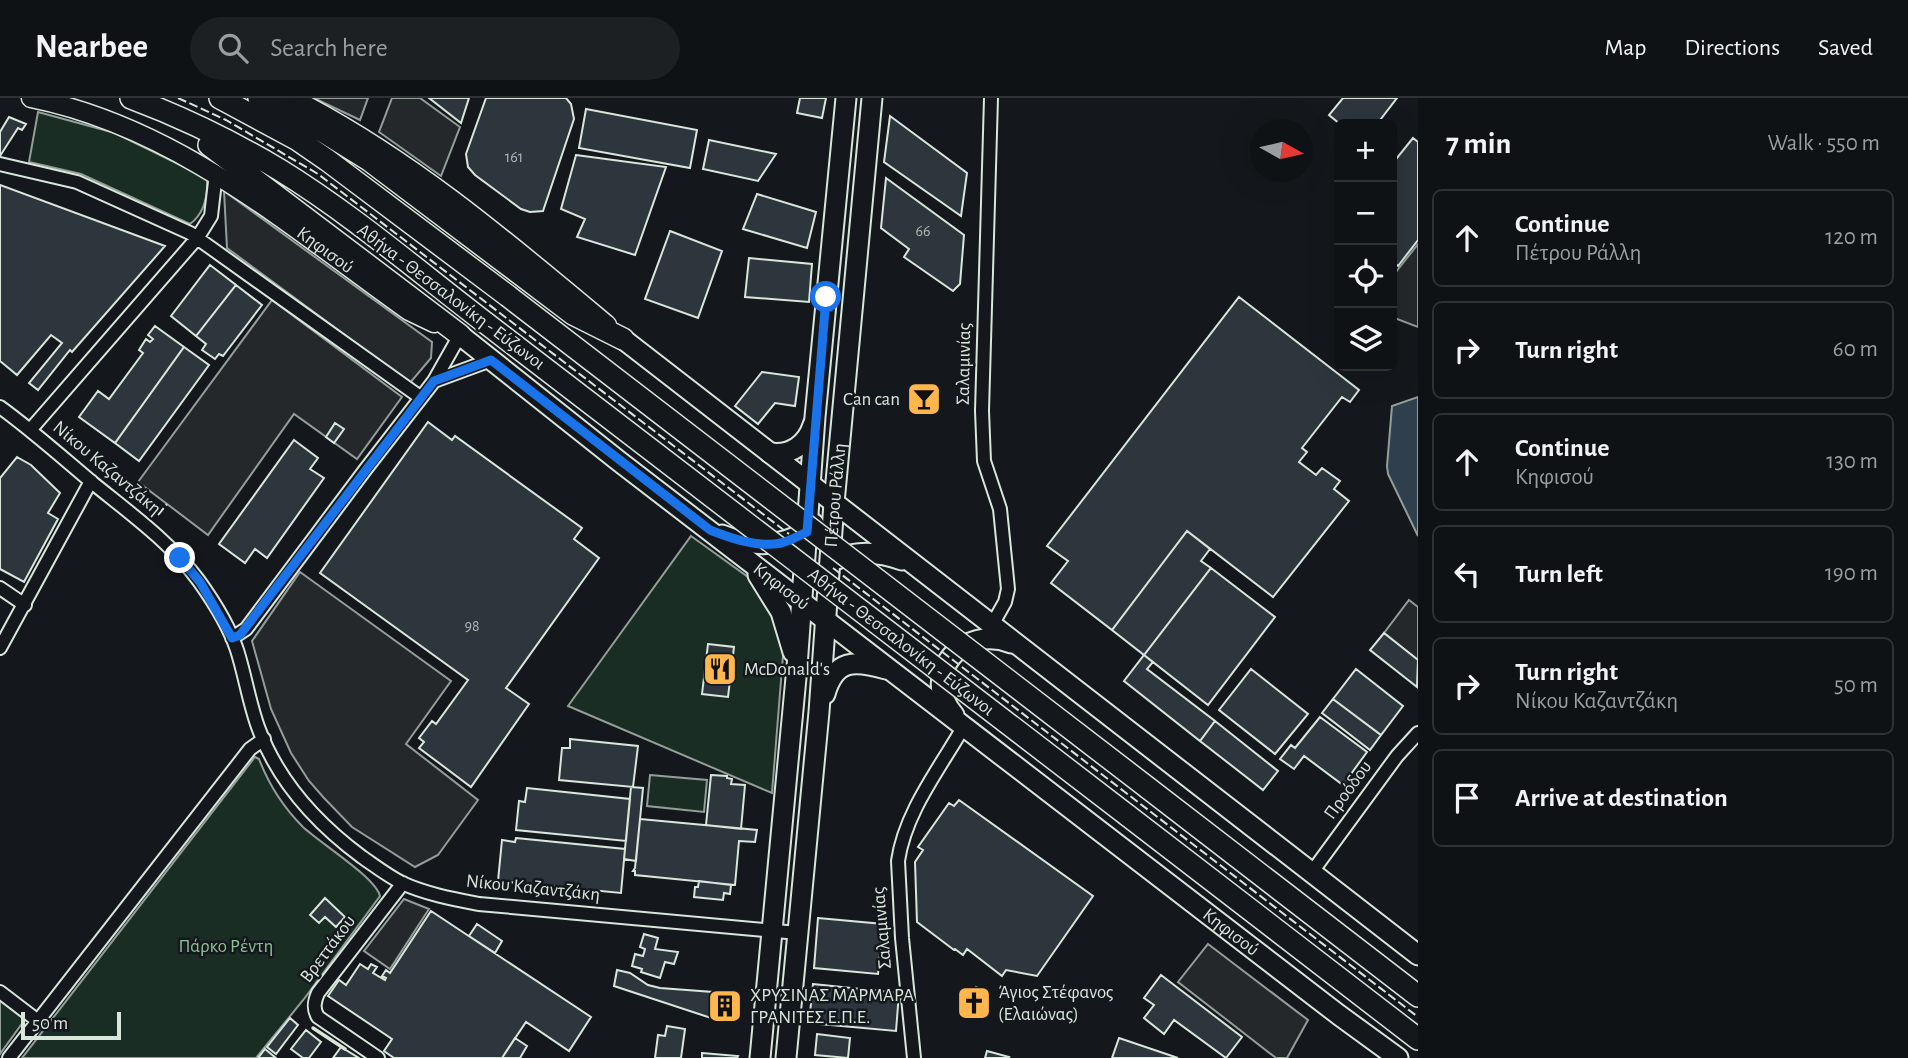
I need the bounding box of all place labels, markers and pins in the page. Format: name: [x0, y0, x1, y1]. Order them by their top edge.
bar icon: Can can: [905, 380, 943, 418]
place label: Can can: [843, 390, 900, 409]
restaurant icon: McDonald's: [701, 650, 739, 688]
place label: McDonald's: [744, 660, 830, 679]
place label: Άγιος Στέφανος (Ελαιώνας): [998, 983, 1113, 1024]
church icon: Άγιος Στέφανος (Ελαιώνας): [955, 984, 993, 1022]
place label: ΧΡΥΣΙΝΑΣ ΜΑΡΜΑΡΑ ΓΡΑΝΙΤΕΣ Ε.Π.Ε.: [750, 986, 914, 1027]
building icon: ΧΡΥΣΙΝΑΣ ΜΑΡΜΑΡΑ ΓΡΑΝΙΤΕΣ Ε.Π.Ε.: [706, 987, 744, 1025]

